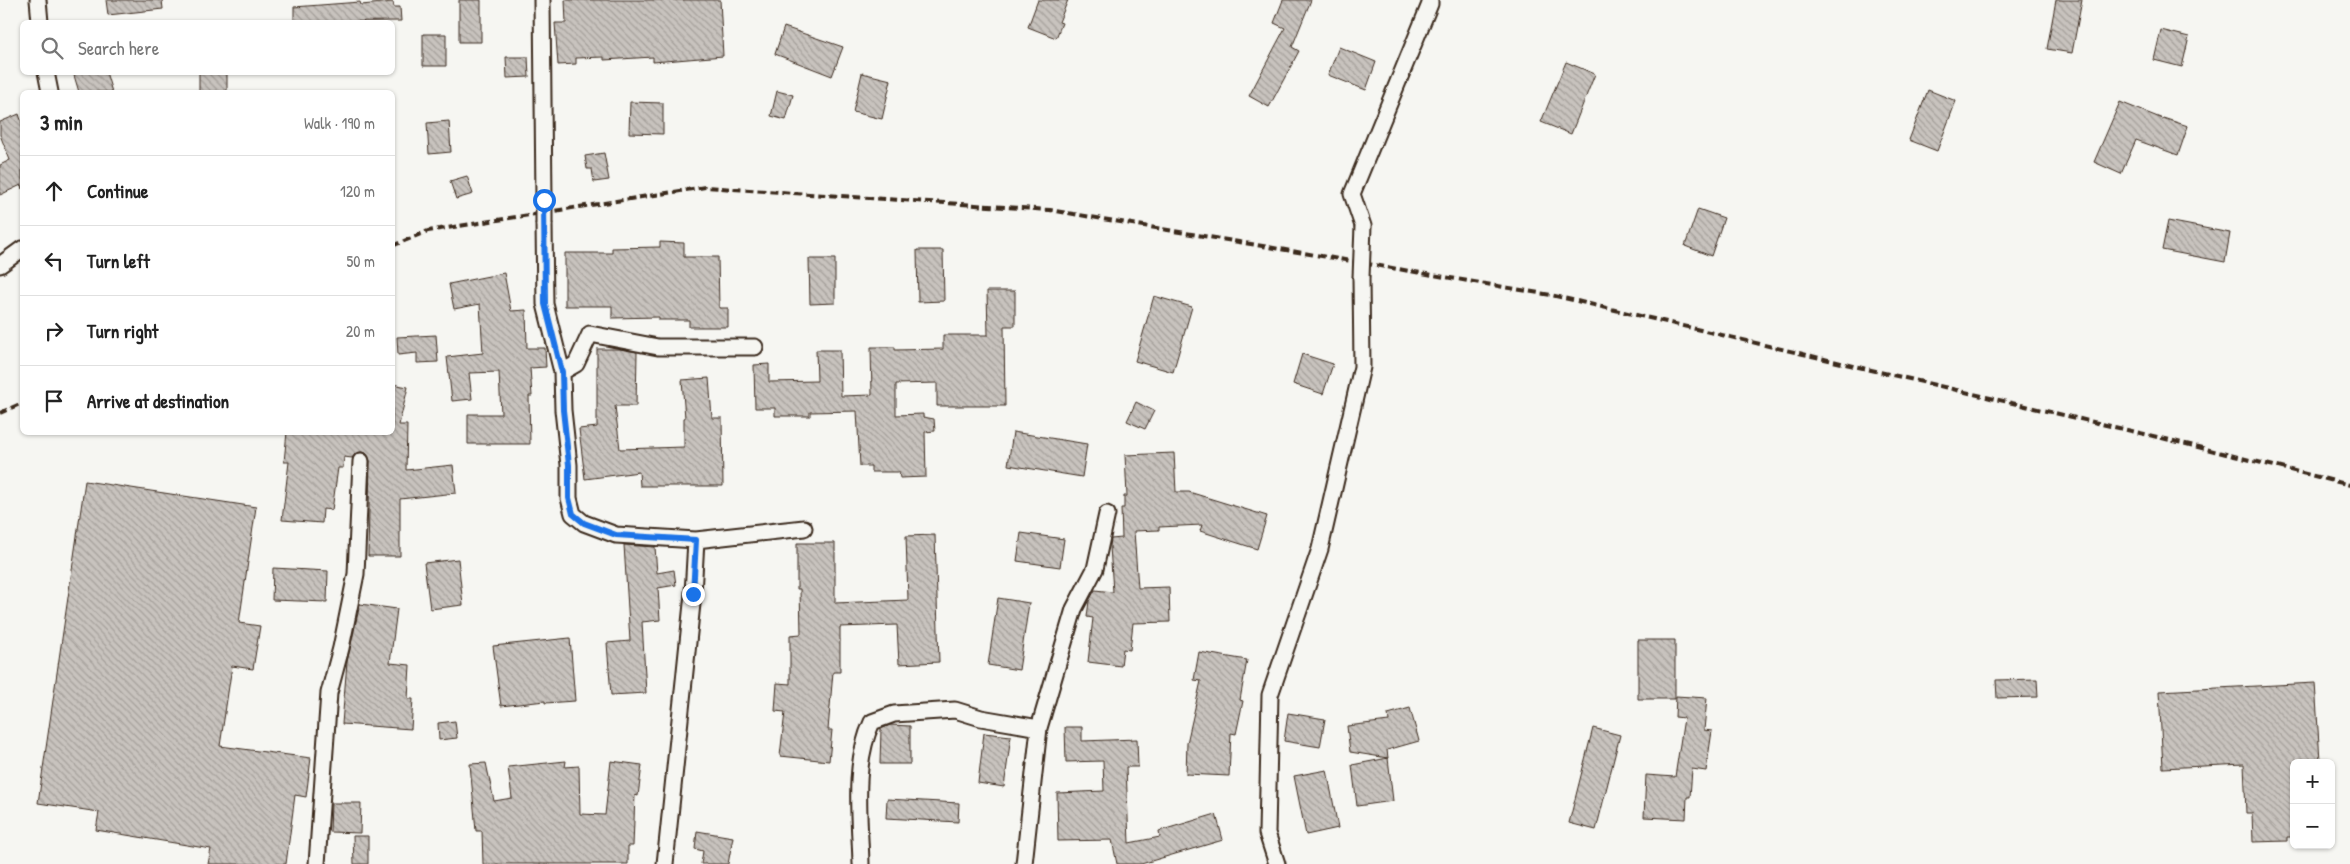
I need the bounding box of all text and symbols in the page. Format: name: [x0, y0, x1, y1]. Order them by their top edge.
search box: [20, 20, 395, 75]
icon: search: [38, 34, 66, 62]
text: Search here: [78, 35, 159, 61]
text: 3 min: [40, 108, 83, 137]
text: Walk · 190 m: [304, 112, 375, 134]
icon: ahead: [40, 177, 68, 205]
text: Continue: [87, 178, 148, 204]
text: 120 m: [340, 180, 375, 202]
route start: [533, 189, 556, 212]
icon: left: [40, 247, 68, 275]
text: Turn left: [87, 248, 150, 274]
text: 50 m: [347, 250, 375, 272]
icon: right: [40, 317, 68, 345]
text: Turn right: [87, 318, 158, 344]
text: 20 m: [346, 320, 375, 342]
icon: arrive: [40, 387, 68, 415]
text: Arrive at destination: [87, 388, 229, 414]
route end: [682, 583, 705, 606]
map controls: [2290, 759, 2335, 849]
button: +: [2290, 759, 2335, 804]
button: −: [2290, 804, 2335, 849]

